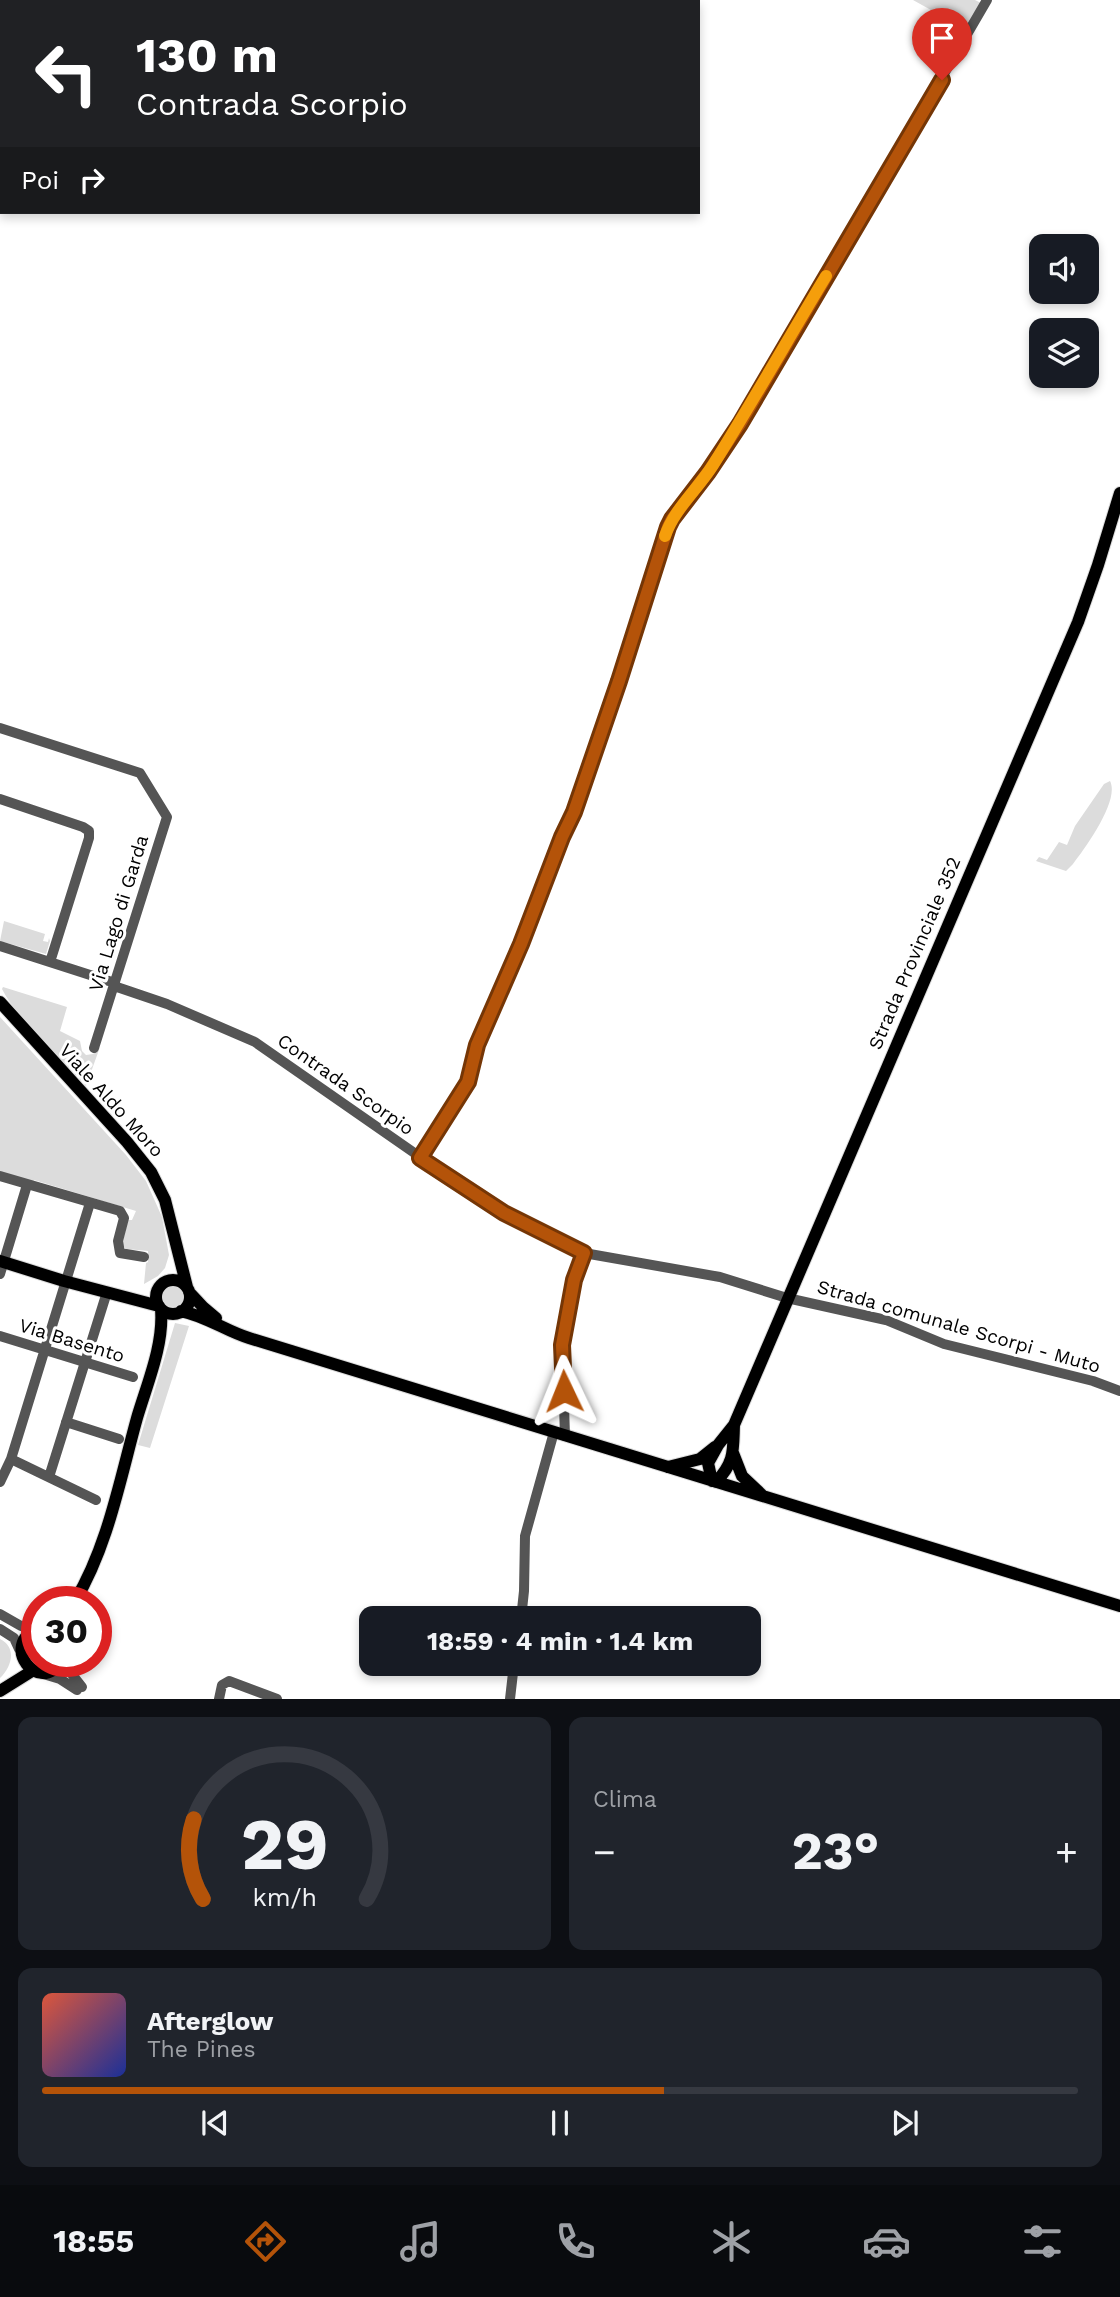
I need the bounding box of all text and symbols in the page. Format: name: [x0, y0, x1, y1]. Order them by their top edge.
pin: [912, 8, 972, 80]
icon: arrive: [923, 19, 961, 57]
text: 130 m: [136, 26, 278, 84]
icon: left: [21, 28, 112, 119]
text: Contrada Scorpio: [136, 85, 408, 123]
icon: right: [73, 161, 111, 199]
text: Poi: [21, 165, 59, 195]
map controls: [1029, 234, 1099, 388]
button: sound: [1029, 234, 1099, 304]
button: layers: [1029, 318, 1099, 388]
street label: Via Lago di Garda: [84, 832, 153, 994]
street label: Strada Provinciale 352: [863, 853, 966, 1053]
street label: Contrada Scorpio: [273, 1029, 418, 1140]
street label: Viale Aldo Moro: [55, 1039, 169, 1162]
street label: Strada comunale Scorpi - Muto: [815, 1275, 1103, 1378]
street label: Via Basento: [16, 1314, 127, 1367]
position arrow: [527, 1354, 601, 1428]
speed limit sign: 30: [21, 1586, 112, 1677]
text: 18:59 · 4 min · 1.4 km: [427, 1626, 693, 1656]
text: Clima: [593, 1786, 657, 1813]
text: 29: [240, 1802, 329, 1888]
text: 23°: [792, 1821, 879, 1882]
text: −: [593, 1830, 616, 1874]
text: +: [1055, 1830, 1078, 1874]
text: km/h: [252, 1883, 317, 1912]
text: Afterglow: [147, 2006, 273, 2036]
text: The Pines: [147, 2036, 256, 2063]
icon: previous: [196, 2104, 234, 2142]
icon: pause: [541, 2104, 579, 2142]
icon: next: [886, 2104, 924, 2142]
icon: directions: [241, 2217, 290, 2266]
icon: music: [396, 2217, 445, 2266]
icon: phone: [551, 2217, 600, 2266]
icon: climate: [707, 2217, 756, 2266]
icon: car: [862, 2217, 911, 2266]
icon: filters: [1018, 2217, 1067, 2266]
text: 18:55: [53, 2222, 134, 2260]

